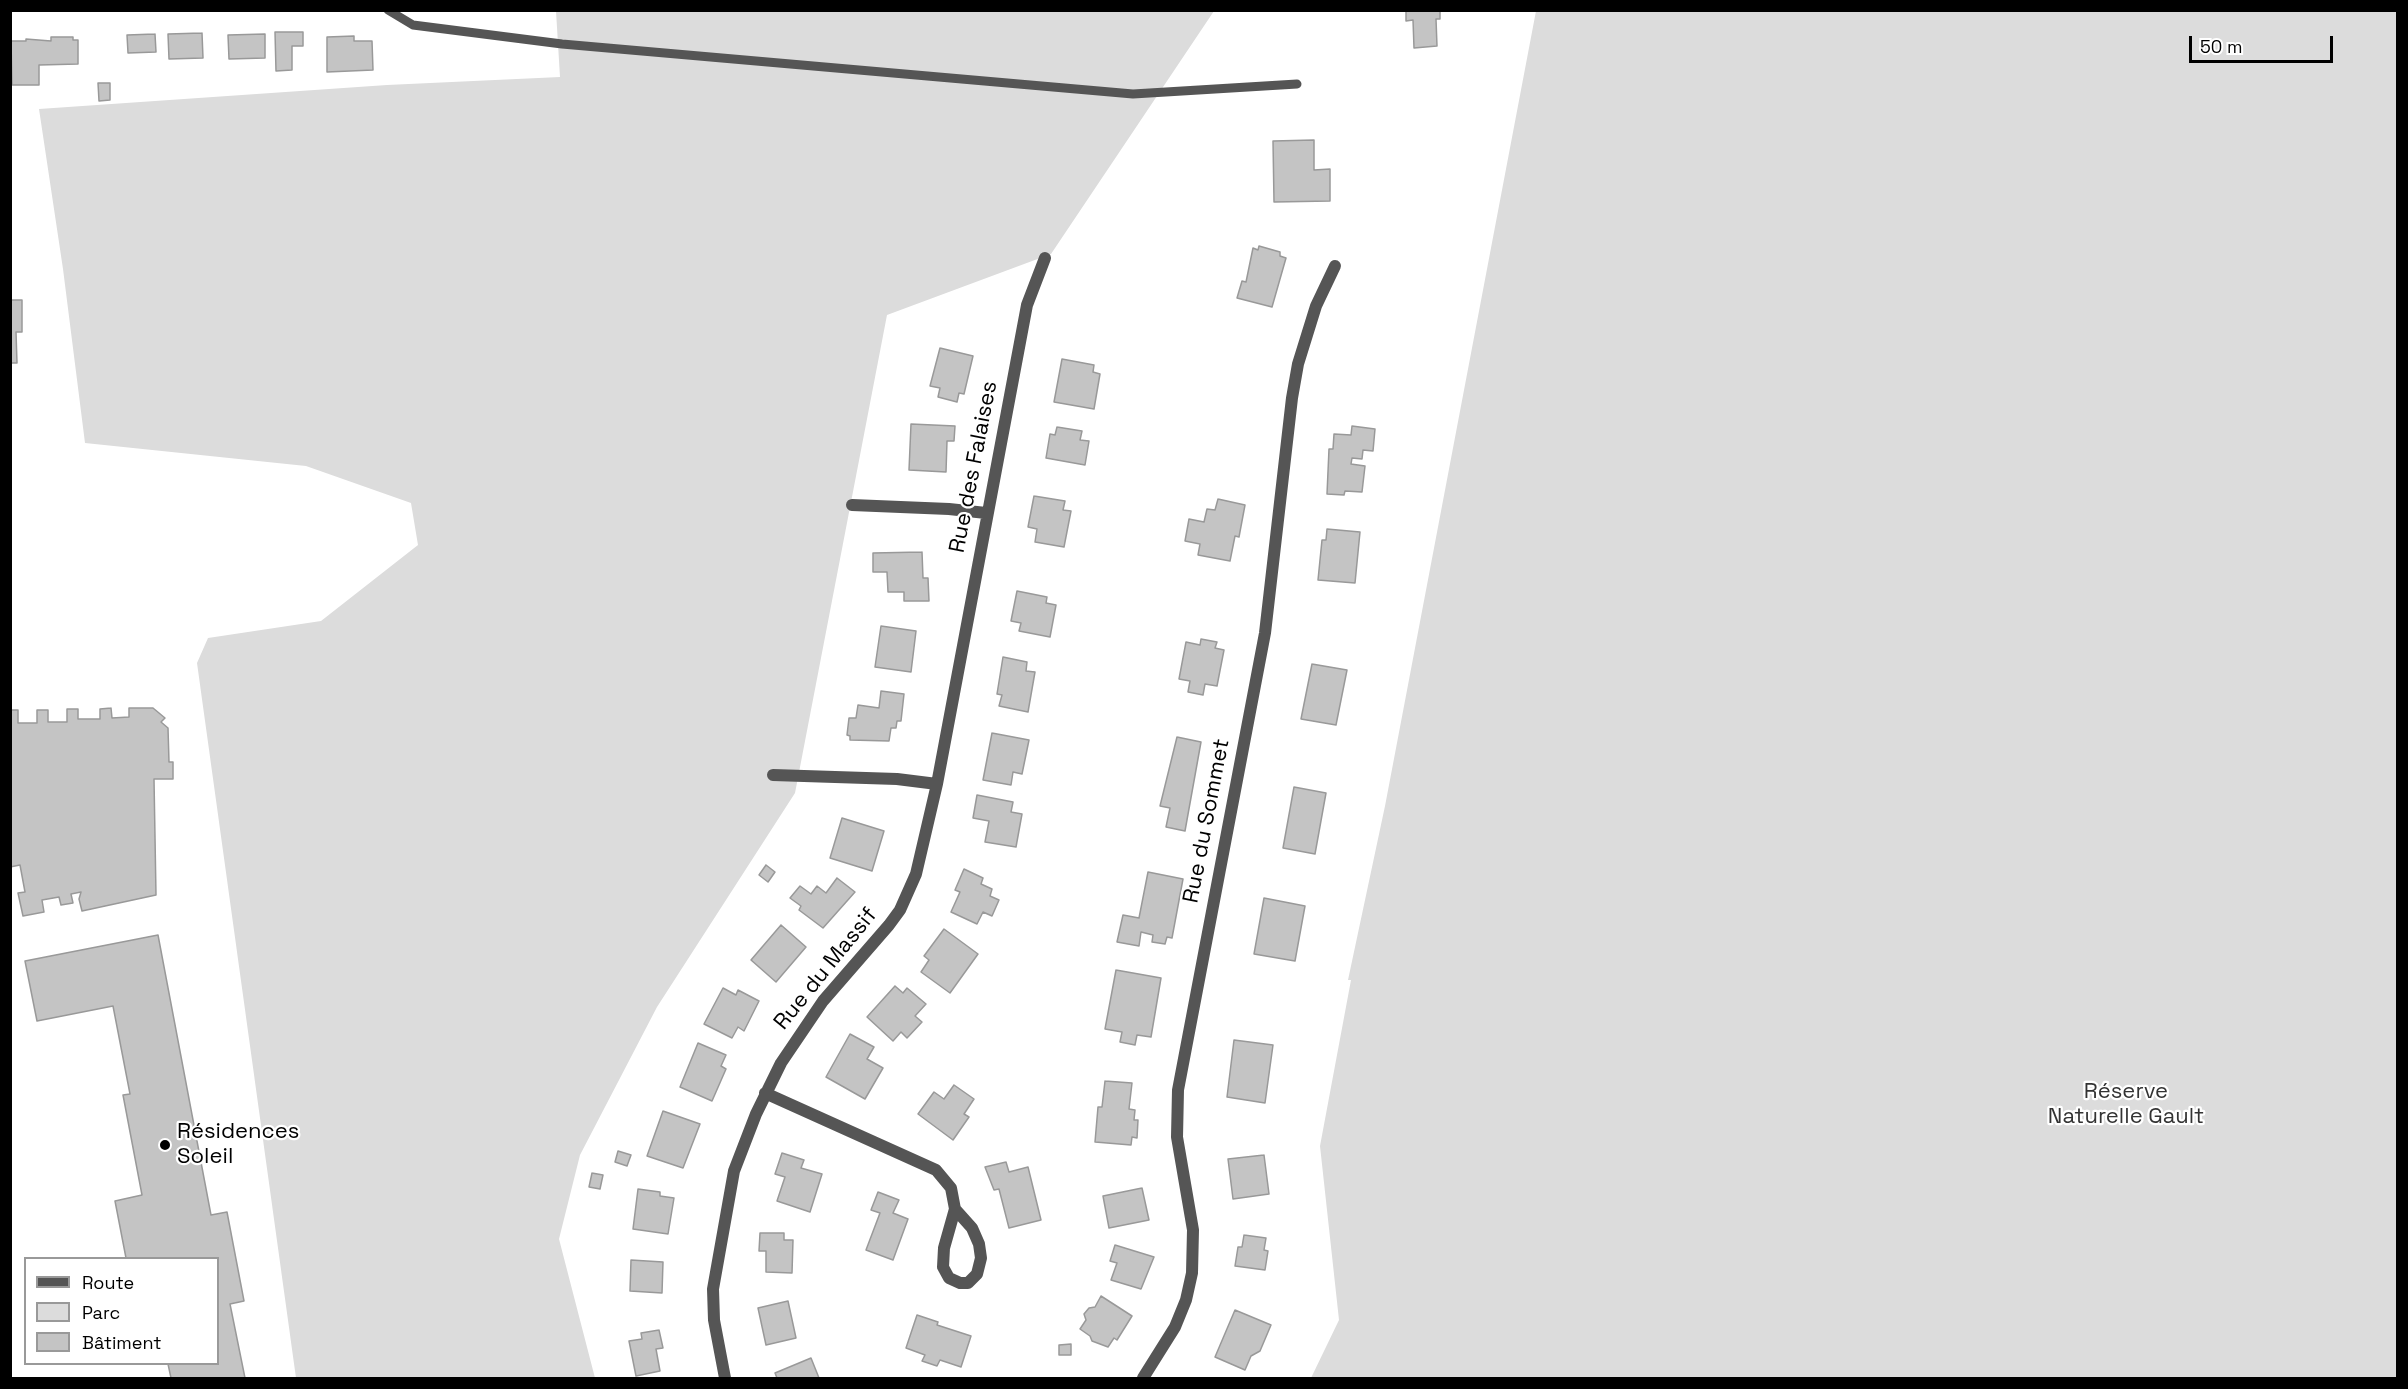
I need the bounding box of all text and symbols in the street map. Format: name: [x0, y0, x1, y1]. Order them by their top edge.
scale bar: [2192, 24, 2336, 62]
text: 50 m: [2200, 35, 2242, 58]
street label: Rue des Falaises: [944, 379, 1004, 555]
street label: Rue du Sommet: [1178, 737, 1236, 905]
street label: Rue du Massif: [769, 903, 883, 1035]
park label: Réserve Naturelle Gault: [2048, 1079, 2204, 1130]
place label: Résidences Soleil: [177, 1119, 299, 1170]
marker: Résidences Soleil: [158, 1138, 172, 1152]
legend: [24, 1257, 219, 1365]
text: Route: [82, 1271, 134, 1294]
text: Parc: [82, 1301, 120, 1324]
text: Bâtiment: [82, 1331, 162, 1354]

